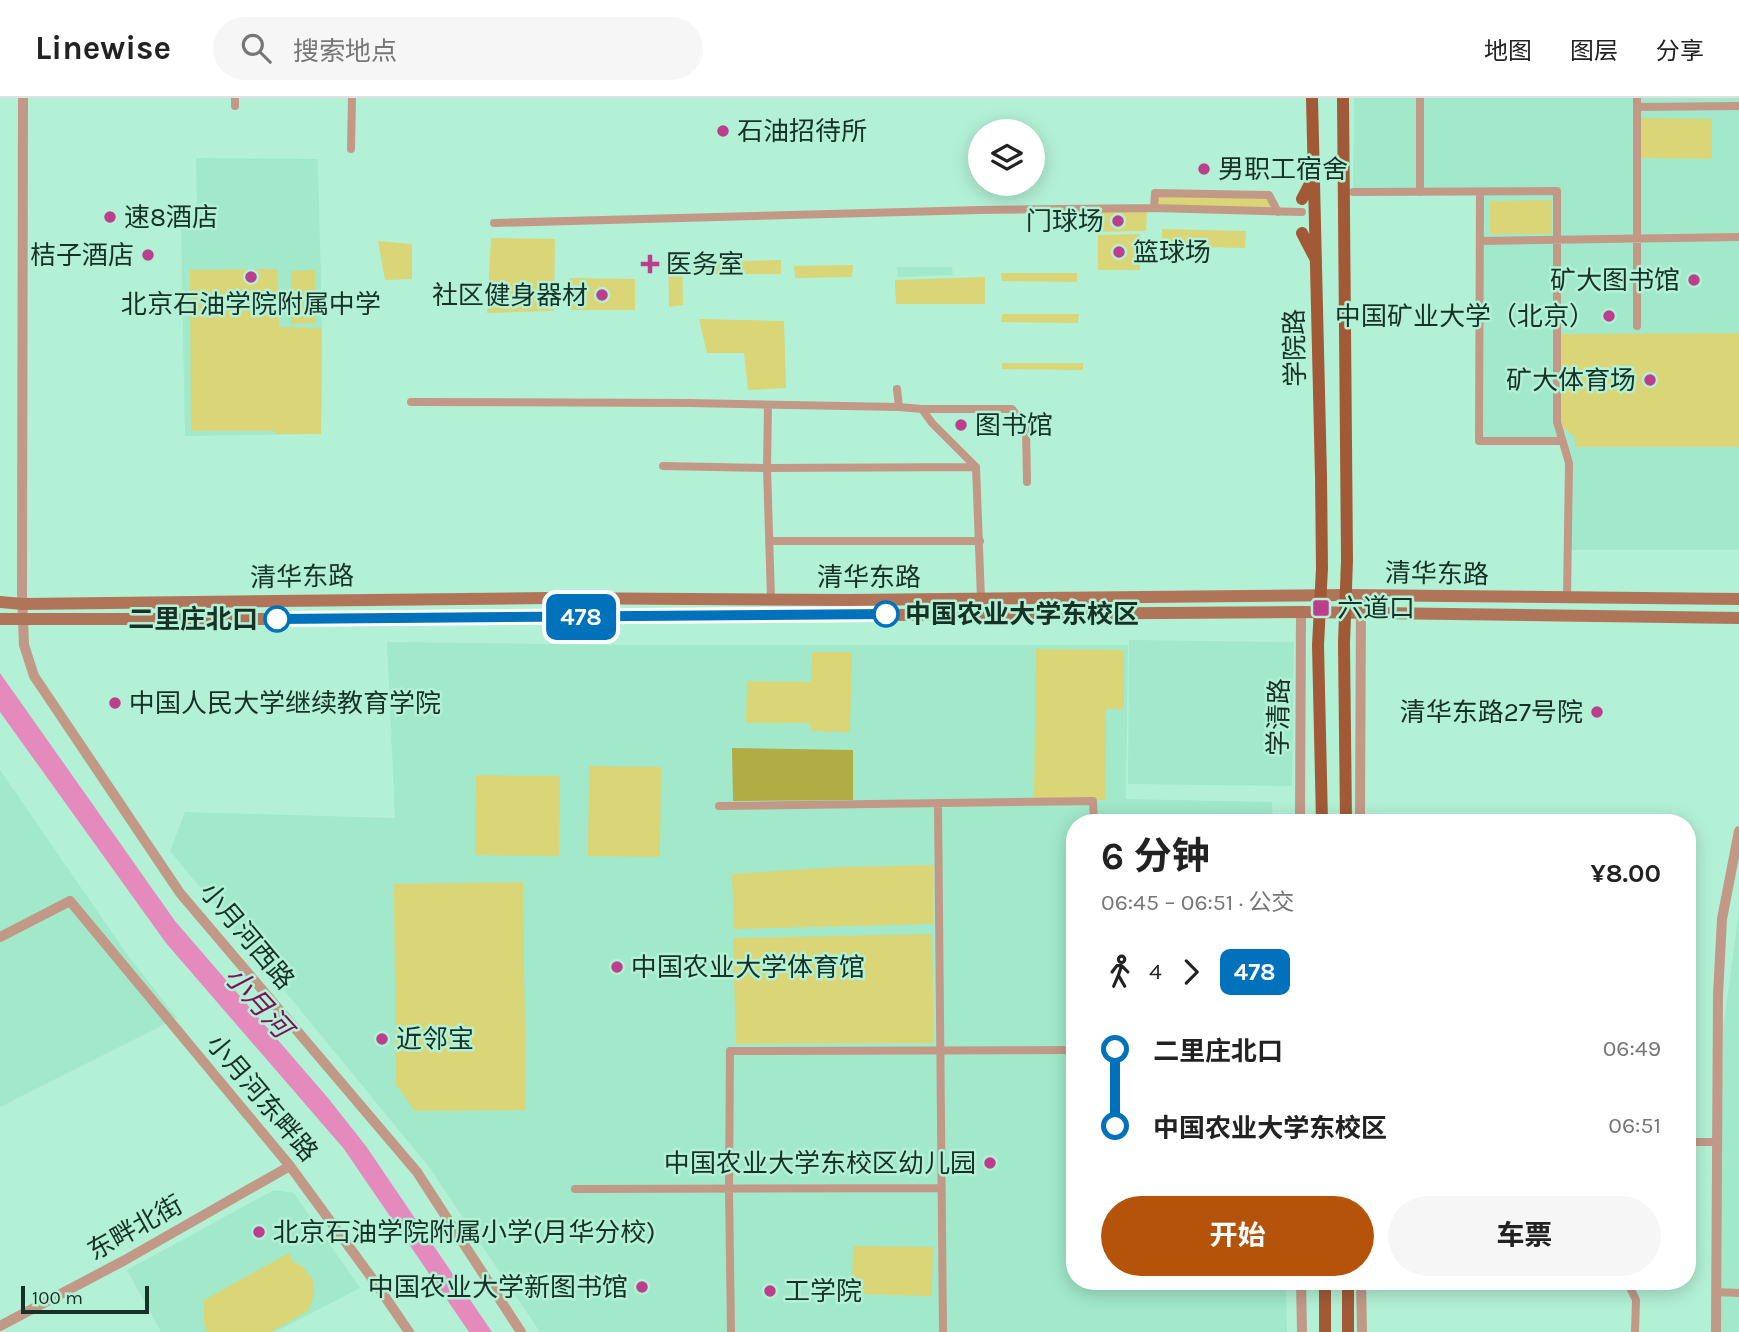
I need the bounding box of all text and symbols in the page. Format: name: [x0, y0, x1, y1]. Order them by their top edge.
search box: [213, 17, 703, 80]
text: Linewise: [35, 29, 171, 67]
icon: search: [237, 29, 275, 67]
text: 搜索地点: [293, 36, 397, 67]
text: 地图: [1484, 37, 1532, 65]
text: 图层: [1570, 37, 1618, 65]
text: 分享: [1656, 37, 1704, 65]
place label: 石油招待所: [737, 116, 867, 147]
map controls: [968, 119, 1045, 196]
button: layers: [968, 119, 1045, 196]
marker: 石油招待所: [715, 123, 731, 139]
place label: 男职工宿舍: [1218, 154, 1348, 185]
marker: 男职工宿舍: [1196, 161, 1212, 177]
place label: 速8酒店: [124, 202, 218, 233]
place label: 门球场: [1026, 206, 1104, 237]
marker: 速8酒店: [102, 209, 118, 225]
marker: 门球场: [1110, 213, 1126, 229]
place label: 篮球场: [1133, 237, 1211, 268]
place label: 桔子酒店: [30, 240, 134, 271]
marker: 篮球场: [1111, 244, 1127, 260]
marker: 桔子酒店: [140, 247, 156, 263]
place label: 医务室: [666, 249, 744, 280]
marker: 医务室: [640, 254, 660, 274]
place label: 矿大图书馆: [1550, 265, 1680, 296]
marker: 北京石油学院附属中学: [243, 269, 259, 285]
marker: 矿大图书馆: [1686, 272, 1702, 288]
place label: 社区健身器材: [432, 280, 588, 311]
marker: 社区健身器材: [594, 287, 610, 303]
place label: 北京石油学院附属中学: [121, 289, 381, 320]
place label: 中国矿业大学（北京）: [1335, 301, 1595, 332]
marker: 中国矿业大学（北京）: [1601, 308, 1617, 324]
street label: 学院路: [1279, 309, 1311, 387]
place label: 矿大体育场: [1506, 365, 1636, 396]
marker: 矿大体育场: [1642, 372, 1658, 388]
place label: 图书馆: [975, 410, 1053, 441]
marker: 图书馆: [953, 417, 969, 433]
street label: 清华东路: [1385, 558, 1489, 590]
street label: 清华东路: [250, 561, 354, 593]
street label: 清华东路: [817, 562, 921, 593]
place label: 六道口: [1337, 593, 1415, 624]
line badge: 478: [541, 594, 621, 640]
marker: 六道口: [1311, 598, 1331, 618]
place label: 中国农业大学东校区: [905, 599, 1139, 630]
marker: 中国农业大学东校区: [873, 601, 899, 627]
text: 478: [560, 603, 602, 631]
place label: 二里庄北口: [128, 604, 258, 635]
marker: 二里庄北口: [264, 606, 290, 632]
street label: 学清路: [1263, 678, 1295, 756]
place label: 中国人民大学继续教育学院: [129, 688, 441, 719]
marker: 中国人民大学继续教育学院: [107, 695, 123, 711]
place label: 清华东路27号院: [1400, 697, 1583, 728]
marker: 清华东路27号院: [1589, 704, 1605, 720]
text: 6 分钟: [1101, 834, 1210, 879]
text: ¥8.00: [1590, 858, 1661, 889]
street label: 小月河西路: [193, 876, 301, 996]
text: 06:45 – 06:51 · 公交: [1101, 889, 1294, 916]
place label: 中国农业大学体育馆: [631, 952, 865, 983]
icon: walk: [1101, 953, 1139, 991]
icon: forward: [1172, 953, 1210, 991]
text: 4: [1149, 958, 1162, 985]
text: 478: [1234, 958, 1276, 986]
marker: 中国农业大学体育馆: [609, 959, 625, 975]
water label: 小月河: [218, 960, 302, 1048]
place label: 近邻宝: [396, 1024, 474, 1055]
street label: 小月河东畔路: [200, 1028, 324, 1168]
marker: 近邻宝: [374, 1031, 390, 1047]
text: 06:49: [1603, 1035, 1661, 1062]
text: 二里庄北口: [1153, 1036, 1283, 1067]
text: 06:51: [1608, 1112, 1661, 1139]
text: 中国农业大学东校区: [1153, 1113, 1387, 1144]
place label: 中国农业大学东校区幼儿园: [664, 1148, 976, 1179]
marker: 中国农业大学东校区幼儿园: [982, 1155, 998, 1171]
street label: 东畔北街: [82, 1189, 188, 1267]
button: 开始: [1101, 1196, 1374, 1276]
button: 车票: [1388, 1196, 1661, 1276]
place label: 北京石油学院附属小学(月华分校): [273, 1217, 656, 1248]
marker: 北京石油学院附属小学(月华分校): [251, 1224, 267, 1240]
place label: 中国农业大学新图书馆: [368, 1272, 628, 1303]
place label: 工学院: [784, 1276, 862, 1307]
marker: 中国农业大学新图书馆: [634, 1279, 650, 1295]
scale bar: [21, 1283, 149, 1315]
marker: 工学院: [762, 1283, 778, 1299]
text: 100 m: [32, 1287, 83, 1309]

